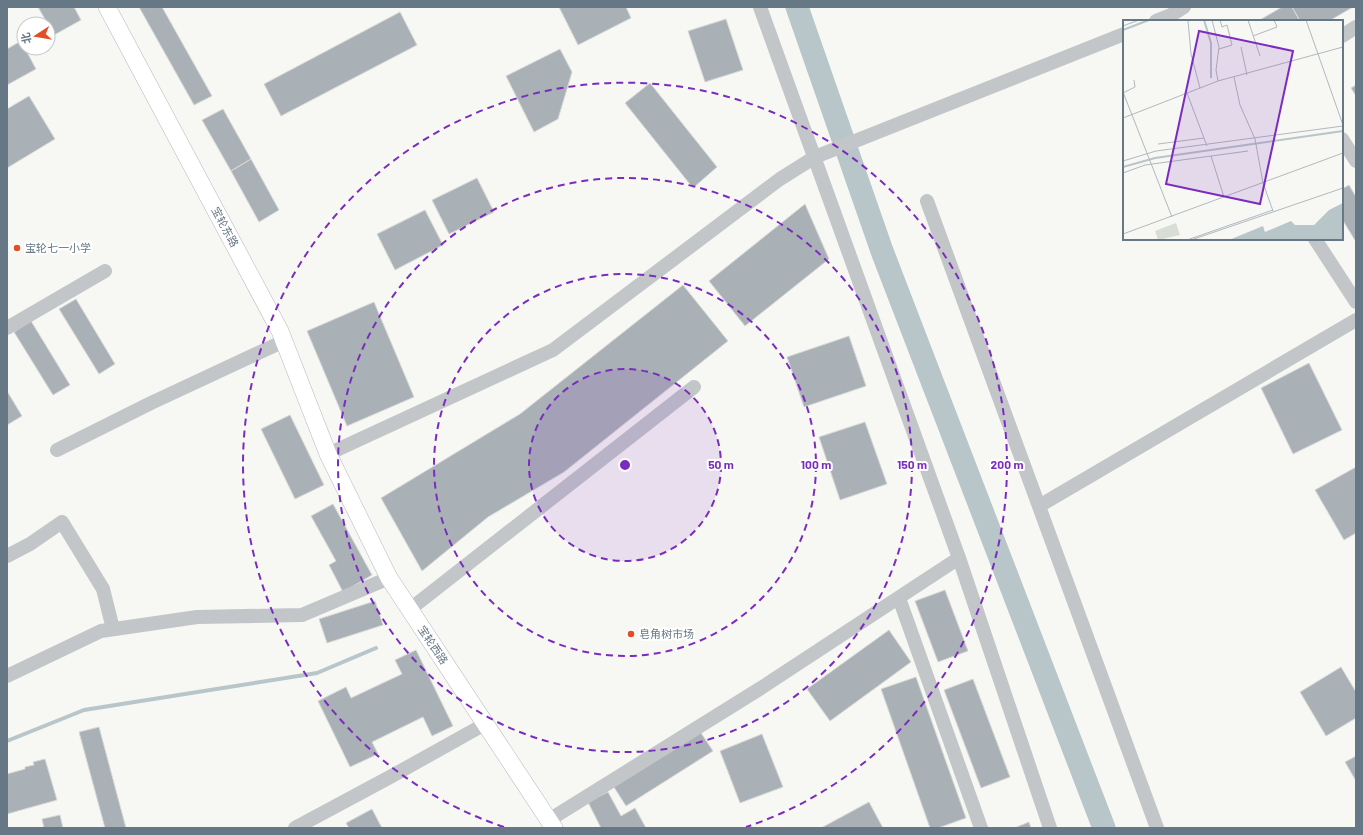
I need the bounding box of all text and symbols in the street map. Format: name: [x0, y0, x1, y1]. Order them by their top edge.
north arrow: [16, 16, 56, 56]
inset map: [1123, 20, 1343, 240]
text: 北: [18, 31, 33, 45]
street label: 宝轮东路: [209, 204, 242, 249]
place label: 宝轮七一小学: [25, 241, 91, 254]
marker: 宝轮七一小学: [12, 243, 22, 253]
text: 50 m: [708, 457, 734, 471]
text: 100 m: [801, 457, 831, 471]
text: 150 m: [897, 457, 927, 471]
text: 200 m: [991, 457, 1023, 471]
centre of rings: [618, 458, 632, 472]
street label: 宝轮西路: [416, 623, 451, 667]
place label: 皂角树市场: [639, 627, 694, 640]
marker: 皂角树市场: [626, 629, 636, 639]

